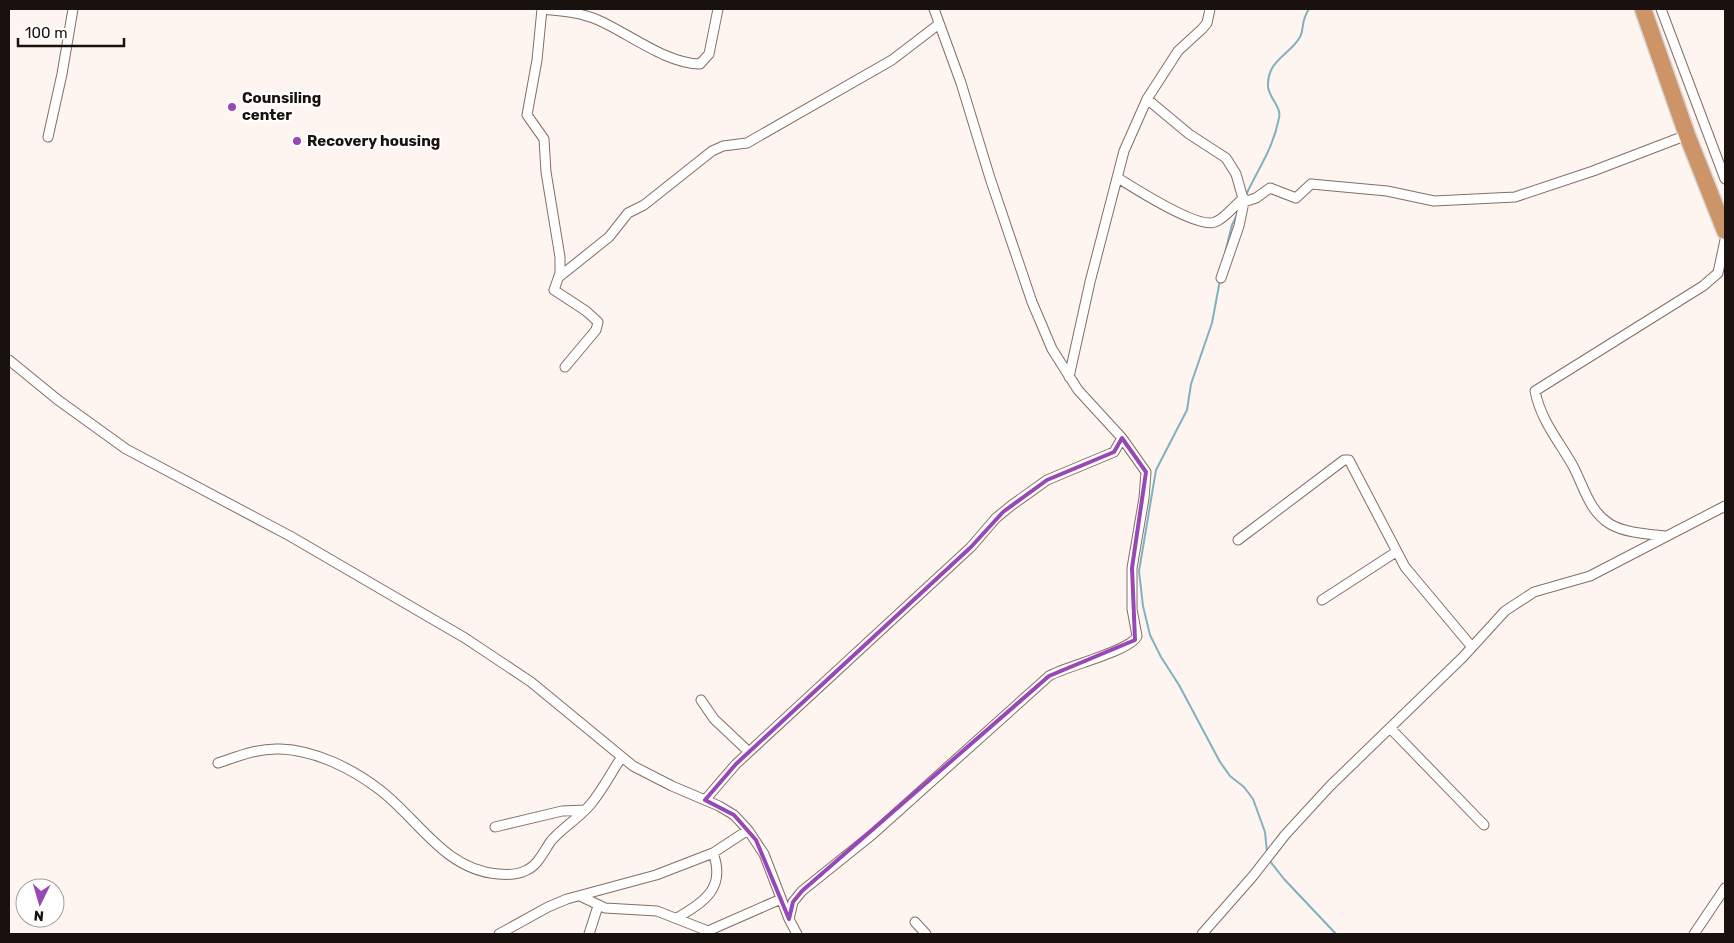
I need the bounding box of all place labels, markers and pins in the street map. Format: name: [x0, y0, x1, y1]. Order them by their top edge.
place label: Counsiling center: [242, 89, 321, 124]
marker: Counsiling center: [226, 101, 238, 113]
place label: Recovery housing: [307, 132, 440, 150]
marker: Recovery housing: [291, 135, 303, 147]

